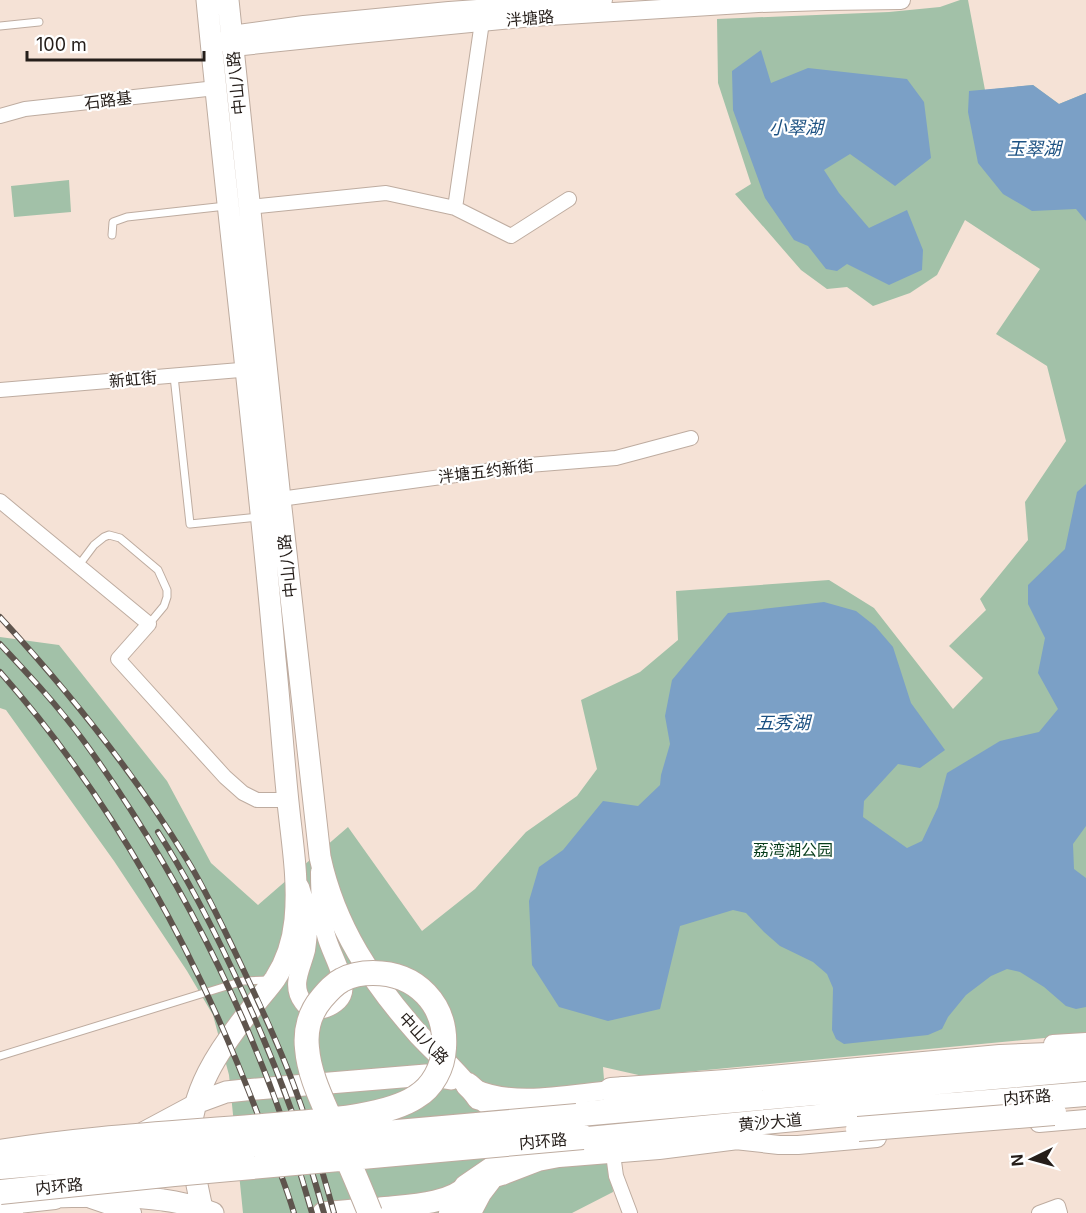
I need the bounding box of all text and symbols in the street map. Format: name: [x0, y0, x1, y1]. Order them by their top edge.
street label: 泮塘路: [505, 6, 555, 30]
scale bar: [27, 24, 204, 62]
text: 100 m: [36, 34, 87, 55]
street label: 中山八路: [223, 50, 249, 116]
street label: 石路基: [83, 87, 133, 113]
water label: 小翠湖: [769, 117, 826, 138]
water label: 玉翠湖: [1007, 138, 1064, 159]
street label: 新虹街: [108, 367, 158, 391]
street label: 泮塘五约新街: [437, 455, 535, 487]
street label: 中山八路: [274, 533, 300, 599]
water label: 五秀湖: [756, 712, 813, 733]
park label: 荔湾湖公园: [753, 840, 833, 860]
street label: 中山八路: [395, 1008, 453, 1068]
street label: 内环路: [1002, 1085, 1052, 1109]
street label: 黄沙大道: [737, 1109, 803, 1135]
street label: 内环路: [518, 1129, 568, 1153]
north arrow: [1002, 1129, 1062, 1189]
text: N: [1007, 1153, 1028, 1167]
street label: 内环路: [34, 1174, 84, 1198]

